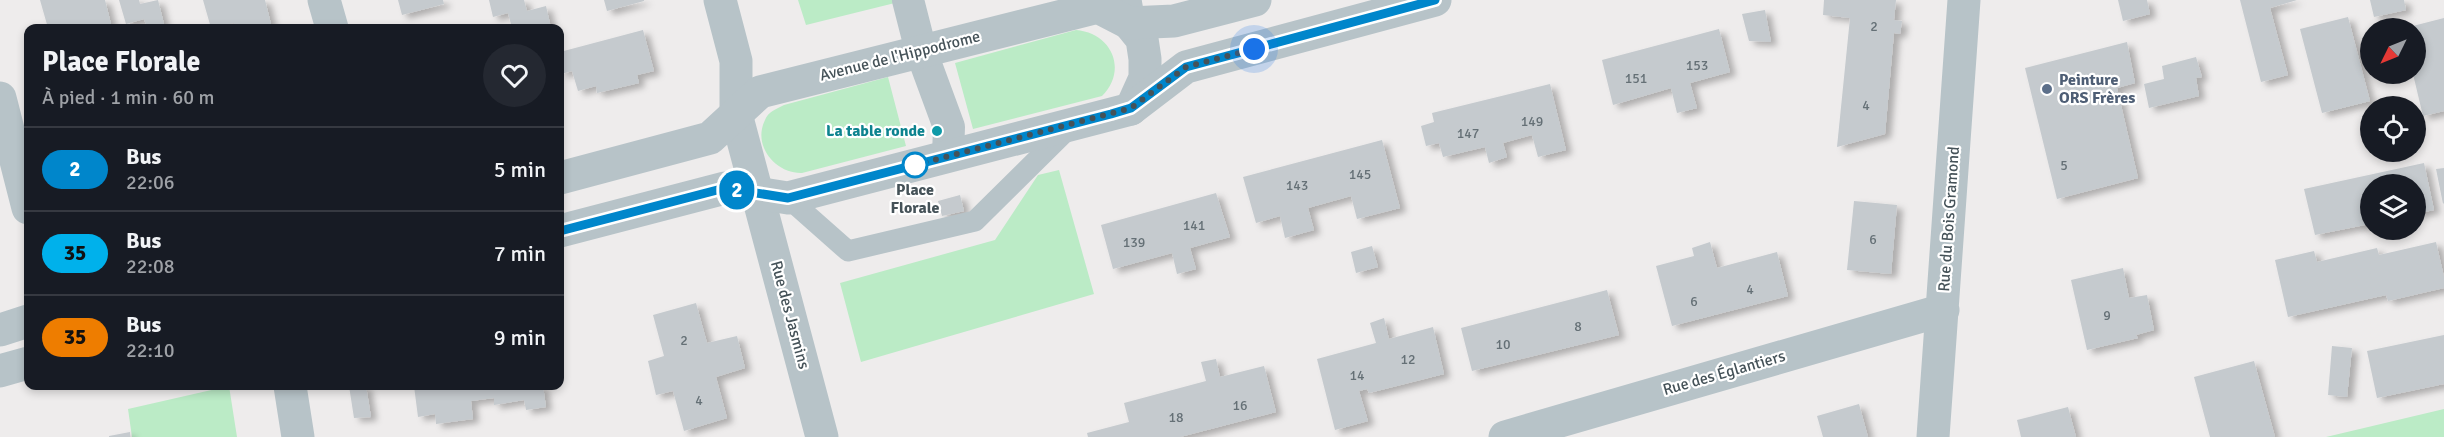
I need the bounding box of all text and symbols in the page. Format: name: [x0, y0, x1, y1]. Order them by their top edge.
house number: 2: [1870, 18, 1878, 35]
north arrow: [2360, 18, 2426, 84]
map controls: [2360, 18, 2426, 240]
street label: Avenue de l'Hippodrome: [818, 26, 982, 86]
your location: [1239, 34, 1269, 64]
button: heart: [483, 44, 546, 107]
text: Place Florale: [42, 45, 200, 79]
house number: 153: [1686, 57, 1708, 74]
house number: 151: [1625, 70, 1647, 87]
place label: Peinture ORS Frères: [2059, 70, 2135, 108]
marker: Peinture ORS Frères: [2040, 82, 2054, 96]
text: À pied · 1 min · 60 m: [42, 85, 214, 110]
button: locate: [2360, 96, 2426, 162]
house number: 4: [1862, 97, 1870, 114]
house number: 149: [1521, 113, 1543, 130]
place label: La table ronde: [826, 121, 925, 141]
marker: La table ronde: [930, 124, 944, 138]
house number: 147: [1457, 125, 1479, 142]
text: Bus: [126, 143, 161, 170]
street label: Rue du Bois Gramond: [1934, 146, 1964, 292]
marker: Place Florale: [902, 152, 928, 178]
text: 2: [69, 156, 81, 182]
text: 5 min: [494, 156, 546, 183]
house number: 5: [2060, 157, 2068, 174]
house number: 145: [1349, 166, 1371, 183]
text: 22:06: [126, 170, 175, 195]
line badge: 2: [718, 170, 756, 210]
button: layers: [2360, 174, 2426, 240]
text: 2: [731, 177, 743, 203]
house number: 143: [1286, 177, 1308, 194]
place label: Place Florale: [891, 180, 940, 218]
house number: 141: [1183, 217, 1205, 234]
text: Bus: [126, 227, 161, 254]
house number: 6: [1869, 231, 1877, 248]
house number: 139: [1123, 234, 1145, 251]
text: 35: [64, 240, 86, 266]
text: 7 min: [494, 240, 546, 267]
text: 22:08: [126, 254, 175, 279]
street label: Rue des Jasmins: [766, 259, 814, 371]
house number: 4: [1746, 281, 1754, 298]
house number: 6: [1690, 293, 1698, 310]
house number: 9: [2103, 307, 2111, 324]
text: Bus: [126, 311, 161, 338]
house number: 8: [1574, 318, 1582, 335]
text: 35: [64, 324, 86, 350]
text: 9 min: [494, 324, 546, 351]
house number: 2: [680, 332, 688, 349]
house number: 10: [1495, 336, 1511, 353]
text: 22:10: [126, 338, 175, 363]
street label: Rue des Églantiers: [1661, 346, 1787, 400]
house number: 12: [1400, 351, 1416, 368]
house number: 14: [1349, 367, 1365, 384]
house number: 4: [695, 392, 703, 409]
house number: 16: [1232, 397, 1248, 414]
house number: 18: [1168, 409, 1184, 426]

